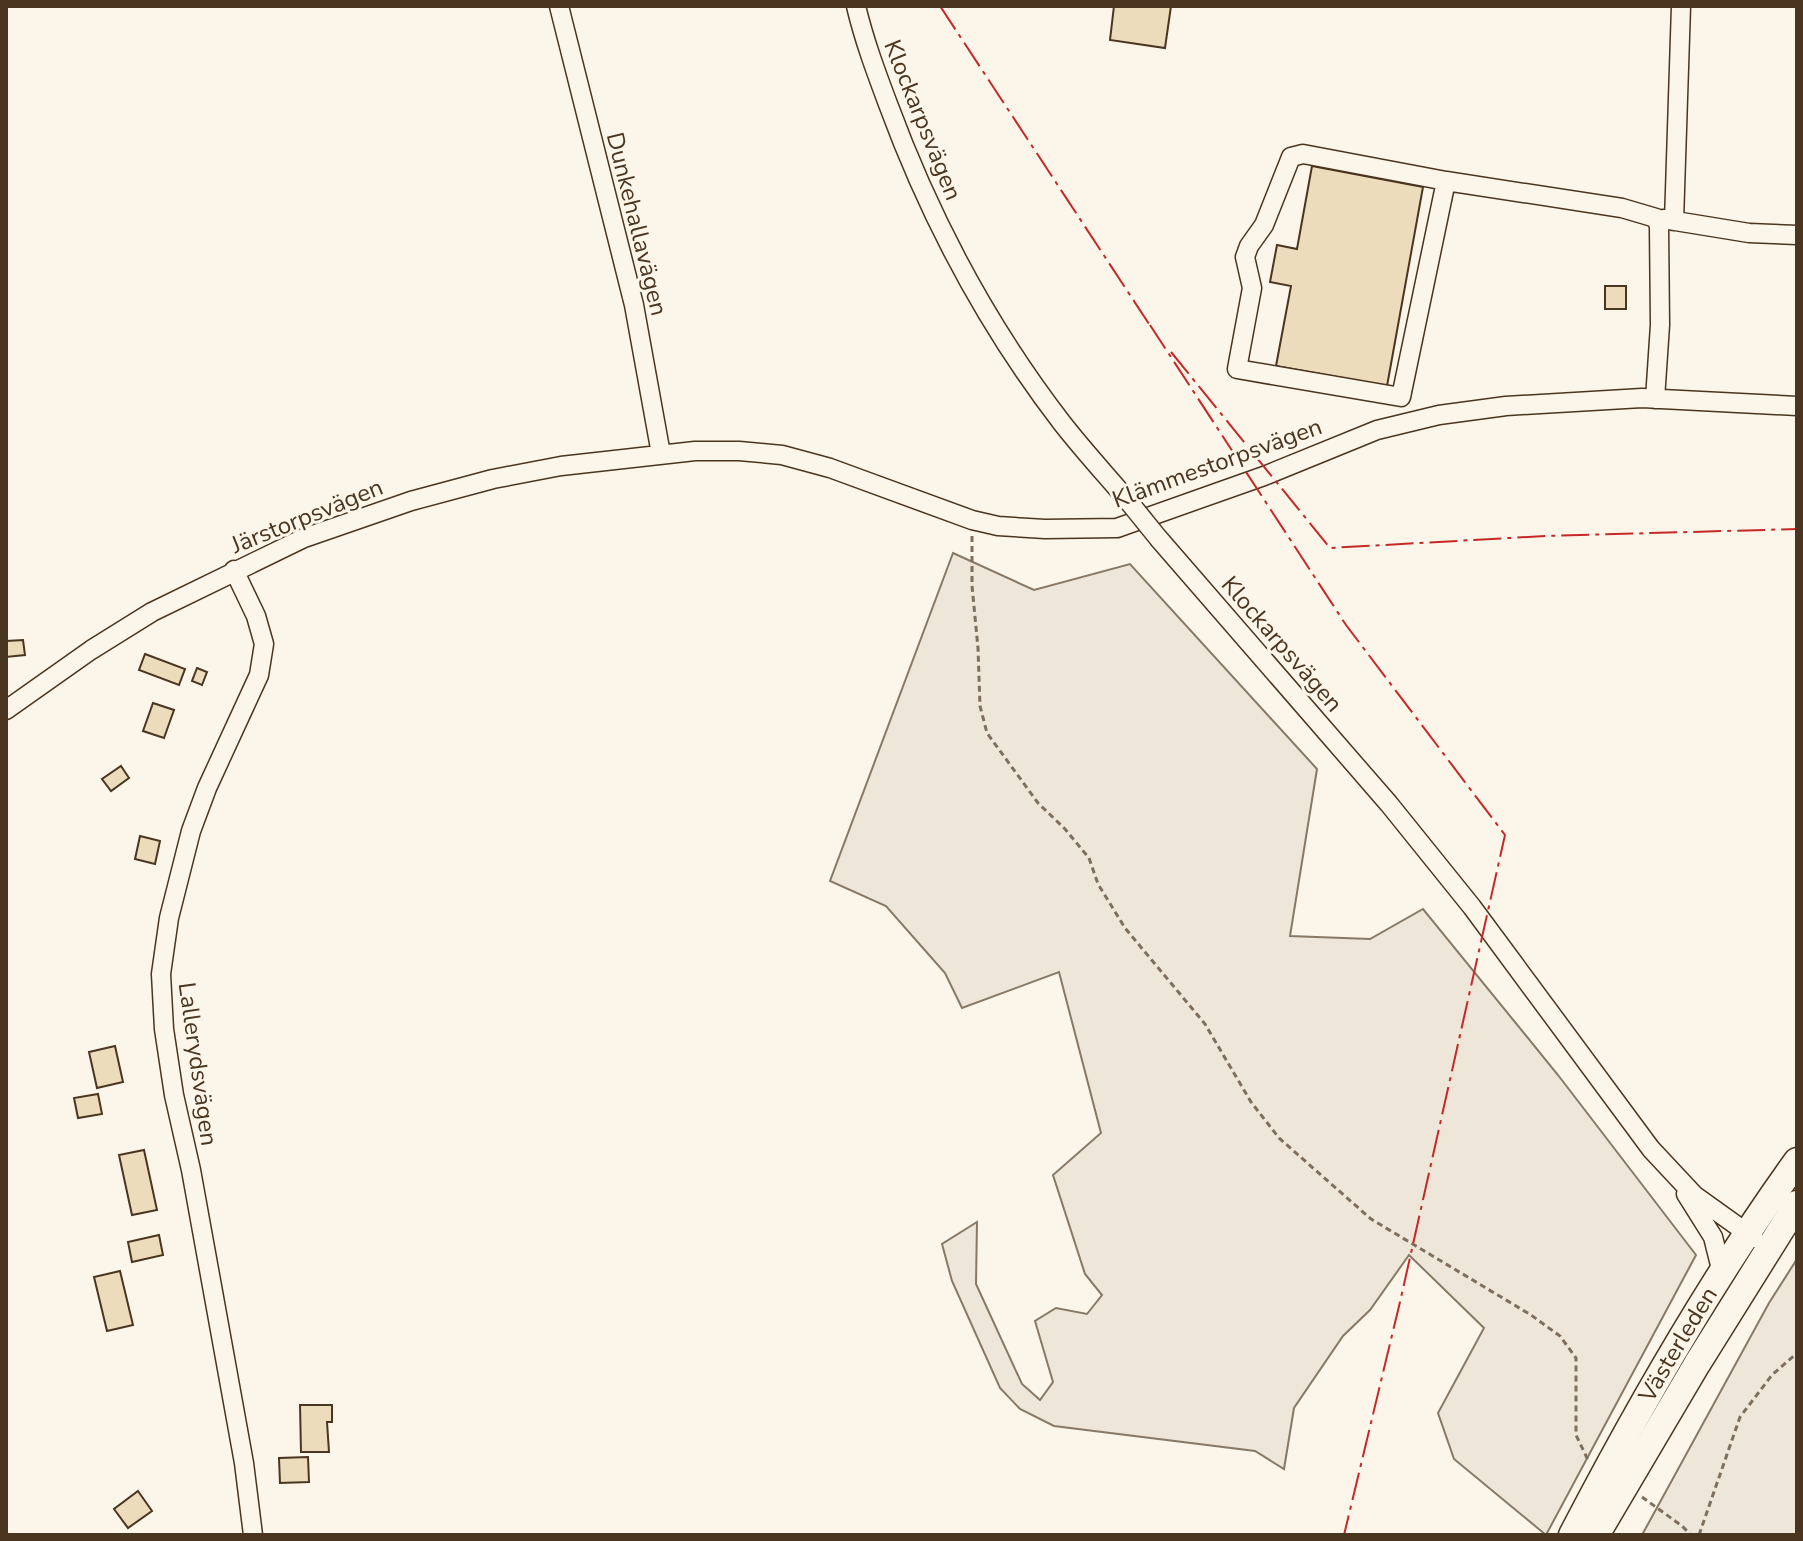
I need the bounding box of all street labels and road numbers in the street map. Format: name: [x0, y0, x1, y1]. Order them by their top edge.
street label: Klockarpsvägen: [876, 35, 970, 205]
street label: Dunkehallavägen: [599, 129, 675, 319]
street label: Klämmestorpsvägen: [1108, 410, 1326, 516]
street label: Järstorpsvägen: [225, 471, 388, 561]
street label: Klockarpsvägen: [1214, 569, 1350, 719]
street label: Lallerydsvägen: [171, 980, 225, 1148]
street label: Västerleden: [1631, 1281, 1725, 1409]

